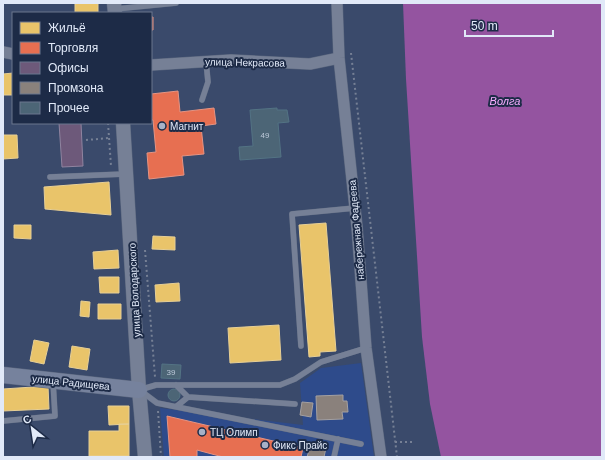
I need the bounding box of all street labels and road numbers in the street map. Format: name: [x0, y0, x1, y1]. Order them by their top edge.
street label: улица Некрасова: [205, 56, 286, 69]
street label: набережная Фадеева: [347, 179, 366, 280]
street label: улица Володарского: [127, 242, 142, 337]
street label: улица Радищева: [32, 373, 111, 392]

